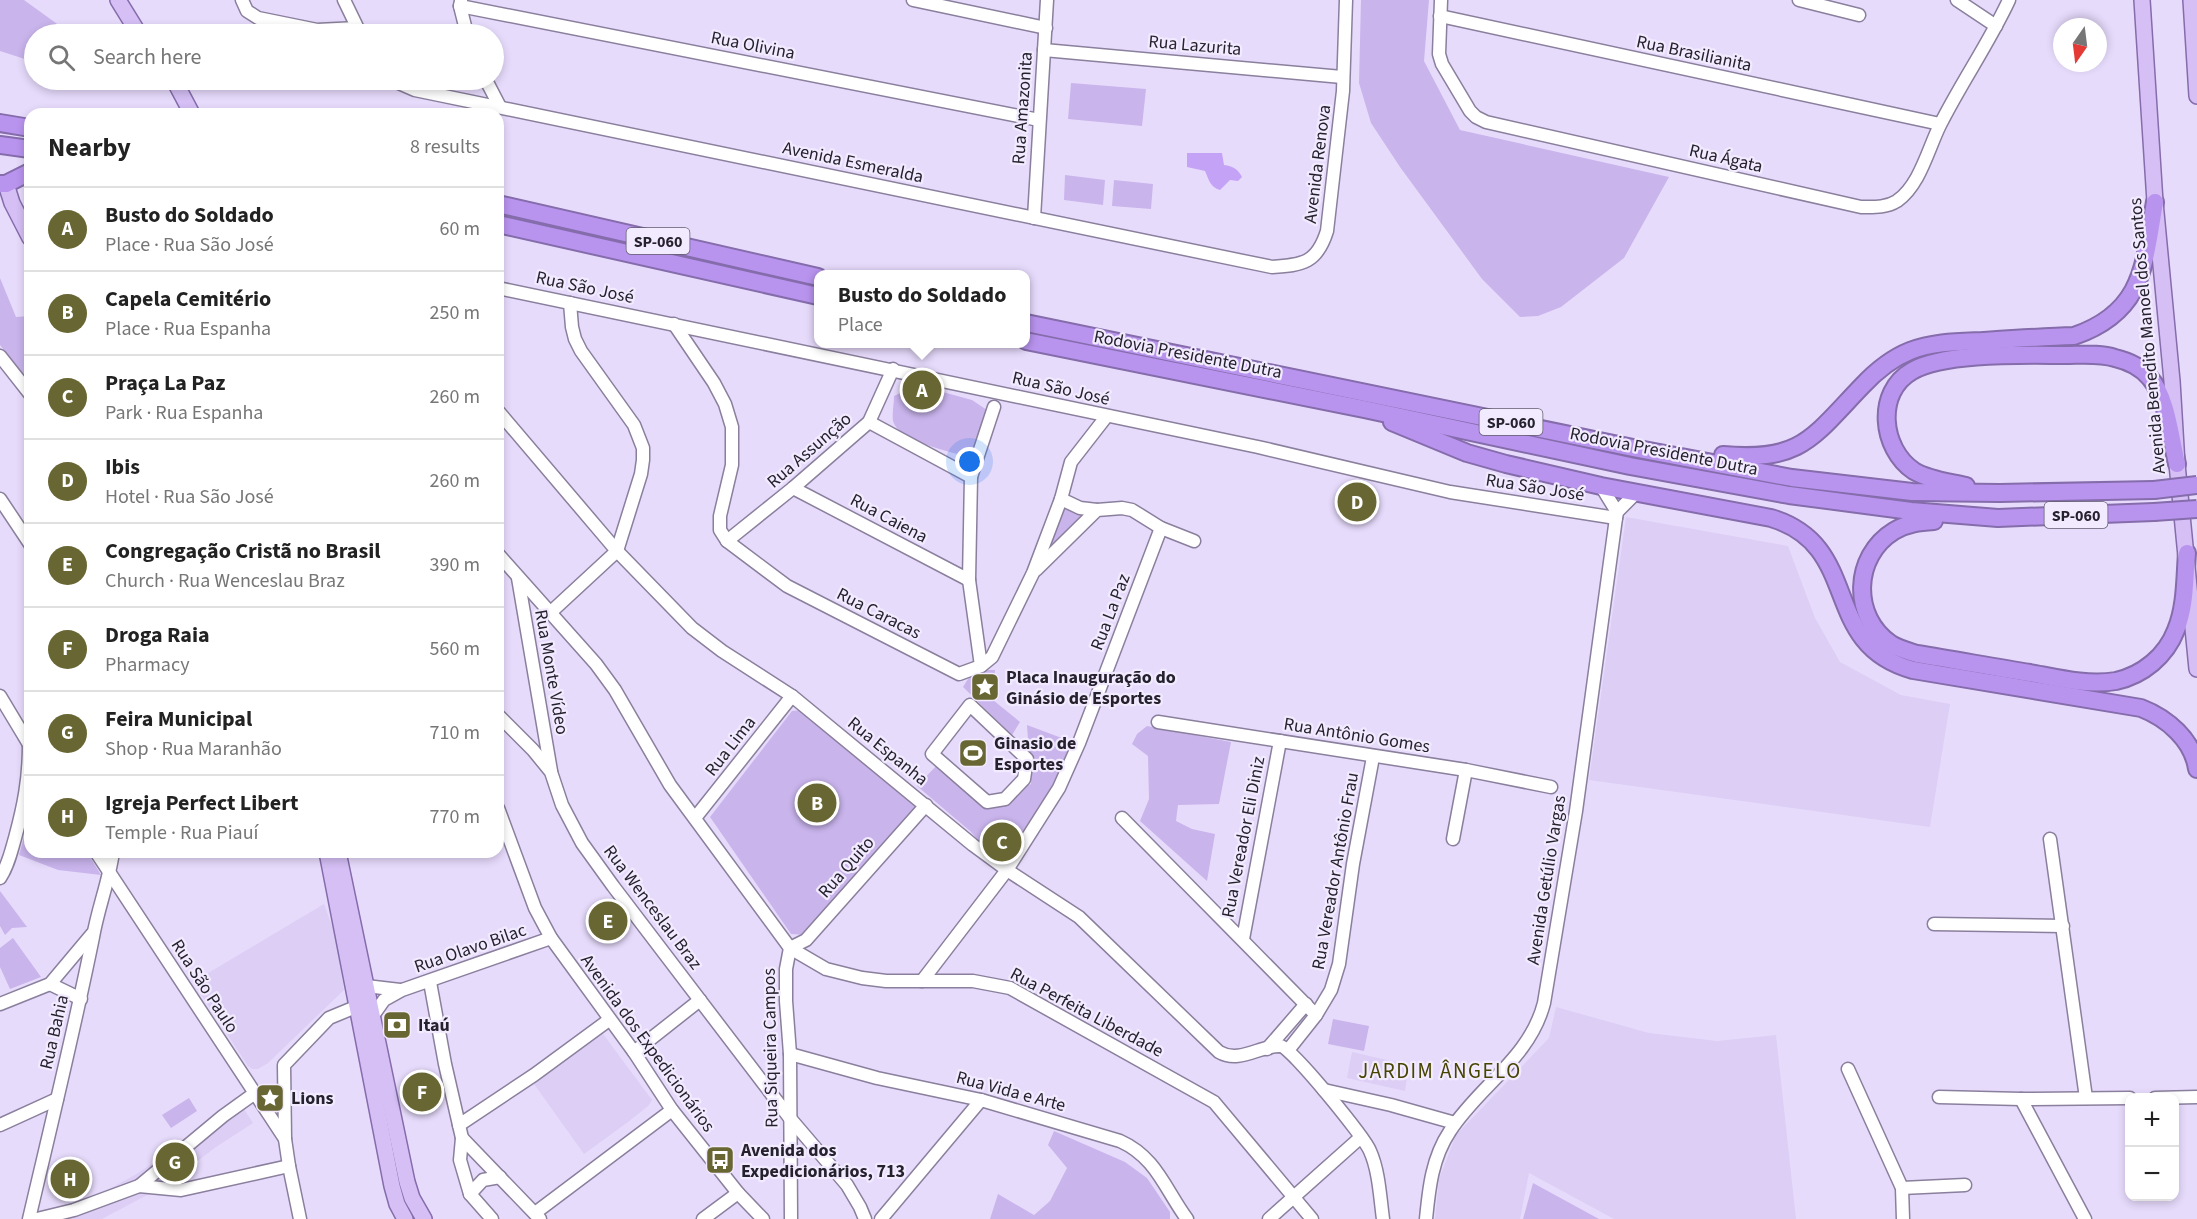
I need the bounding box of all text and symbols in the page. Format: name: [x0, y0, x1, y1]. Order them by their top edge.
north arrow: [2053, 18, 2107, 72]
search box: [24, 24, 504, 90]
street label: Rua Olivina: [709, 25, 797, 66]
street label: Rua Lazurita: [1147, 29, 1242, 62]
street label: Rua Brasilianita: [1634, 29, 1754, 78]
icon: search: [45, 41, 78, 74]
text: Search here: [93, 41, 201, 73]
street label: Rua Amazonita: [1006, 51, 1039, 165]
street label: Avenida Renova: [1298, 103, 1337, 225]
text: Nearby: [48, 129, 131, 166]
text: 8 results: [410, 133, 480, 161]
street label: Avenida Esmeralda: [780, 135, 926, 190]
street label: Rua Ágata: [1687, 138, 1765, 179]
street label: Avenida Benedito Manoel dos Santos: [2123, 197, 2172, 475]
text: Busto do Soldado: [105, 199, 274, 231]
text: A: [62, 215, 73, 243]
text: 60 m: [440, 215, 480, 243]
road number: SP-060: [626, 228, 690, 254]
text: Place · Rua São José: [105, 231, 274, 259]
street label: Rua São José: [534, 265, 636, 310]
popup: [814, 270, 1030, 348]
text: Busto do Soldado: [838, 279, 1006, 311]
text: Capela Cemitério: [105, 283, 271, 315]
text: B: [61, 299, 74, 327]
text: 250 m: [430, 299, 480, 327]
text: Place: [838, 311, 883, 339]
text: Place · Rua Espanha: [105, 315, 271, 343]
street label: Rodovia Presidente Dutra: [1092, 324, 1284, 385]
street label: Rua São José: [1010, 365, 1112, 412]
text: Praça La Paz: [105, 367, 225, 399]
pin: A: [902, 368, 942, 412]
text: C: [62, 383, 73, 411]
text: 260 m: [430, 383, 480, 411]
text: Park · Rua Espanha: [105, 399, 263, 427]
street label: Rua Assunção: [762, 407, 857, 494]
road number: SP-060: [1480, 409, 1543, 435]
street label: Rodovia Presidente Dutra: [1568, 421, 1760, 482]
your location: [955, 447, 984, 476]
text: Ibis: [105, 451, 140, 483]
text: D: [61, 467, 74, 495]
text: 260 m: [430, 467, 480, 495]
street label: Rua São José: [1484, 467, 1586, 508]
pin: D: [1338, 480, 1376, 524]
text: Hotel · Rua São José: [105, 483, 274, 511]
street label: Rua Caiena: [846, 488, 932, 549]
road number: SP-060: [2044, 502, 2108, 528]
text: Congregação Cristã no Brasil: [105, 535, 381, 567]
text: E: [62, 551, 73, 579]
text: 390 m: [430, 551, 480, 579]
text: Church · Rua Wenceslau Braz: [105, 567, 345, 595]
street label: Rua La Paz: [1084, 570, 1137, 654]
street label: Rua Caracas: [832, 582, 925, 645]
street label: Rua Monte Vídeo: [528, 608, 575, 736]
text: Droga Raia: [105, 619, 210, 651]
text: F: [62, 635, 73, 663]
text: 560 m: [430, 635, 480, 663]
text: Pharmacy: [105, 651, 189, 679]
place label: Placa Inauguração do Ginásio de Esportes: [1006, 665, 1176, 711]
place icon: Placa Inauguração do Ginásio de Esportes: [969, 671, 1001, 703]
text: Feira Municipal: [105, 703, 252, 735]
street label: Rua Lima: [699, 711, 762, 782]
street label: Rua Espanha: [842, 711, 933, 792]
street label: Rua Antônio Gomes: [1282, 712, 1432, 759]
text: G: [61, 719, 74, 747]
text: 710 m: [430, 719, 480, 747]
place label: Ginasio de Esportes: [994, 731, 1076, 777]
text: Shop · Rua Maranhão: [105, 735, 282, 763]
sports icon: Ginasio de Esportes: [957, 737, 989, 769]
street label: Rua Vereador Eli Diniz: [1216, 754, 1271, 920]
street label: Rua Vereador Antônio Frau: [1306, 770, 1365, 972]
pin: B: [798, 780, 836, 826]
text: Igreja Perfect Libert: [105, 787, 298, 819]
street label: Avenida Getúlio Vargas: [1521, 793, 1572, 967]
text: H: [61, 803, 74, 831]
text: 770 m: [430, 803, 480, 831]
text: Temple · Rua Piauí: [105, 819, 258, 847]
pin: C: [982, 820, 1022, 864]
street label: Rua Quito: [813, 831, 880, 904]
street label: Rua Wenceslau Braz: [597, 840, 708, 975]
pin: E: [588, 898, 628, 944]
street label: Rua Olavo Bilac: [411, 918, 530, 979]
street label: Rua São Paulo: [165, 934, 244, 1038]
street label: Avenida dos Expedicionários: [575, 949, 721, 1137]
street label: Rua Perfeita Liberdade: [1006, 961, 1168, 1064]
street label: Rua Siqueira Campos: [757, 968, 784, 1128]
street label: Rua Bahia: [34, 992, 75, 1072]
bank icon: Itaú: [381, 1009, 413, 1041]
place label: Itaú: [418, 1013, 450, 1038]
district label: JARDIM ÂNGELO: [1358, 1056, 1522, 1086]
street label: Rua Vida e Arte: [953, 1065, 1068, 1118]
pin: F: [402, 1070, 442, 1114]
place icon: Lions: [254, 1082, 286, 1114]
place label: Lions: [291, 1086, 334, 1111]
map controls: [2125, 1093, 2179, 1201]
button: +: [2125, 1093, 2179, 1147]
place label: Avenida dos Expedicionários, 713: [740, 1138, 905, 1184]
pin: G: [156, 1140, 195, 1184]
bus stop icon: Avenida dos Expedicionários, 713: [704, 1144, 736, 1176]
button: −: [2125, 1147, 2179, 1201]
pin: H: [50, 1156, 90, 1202]

